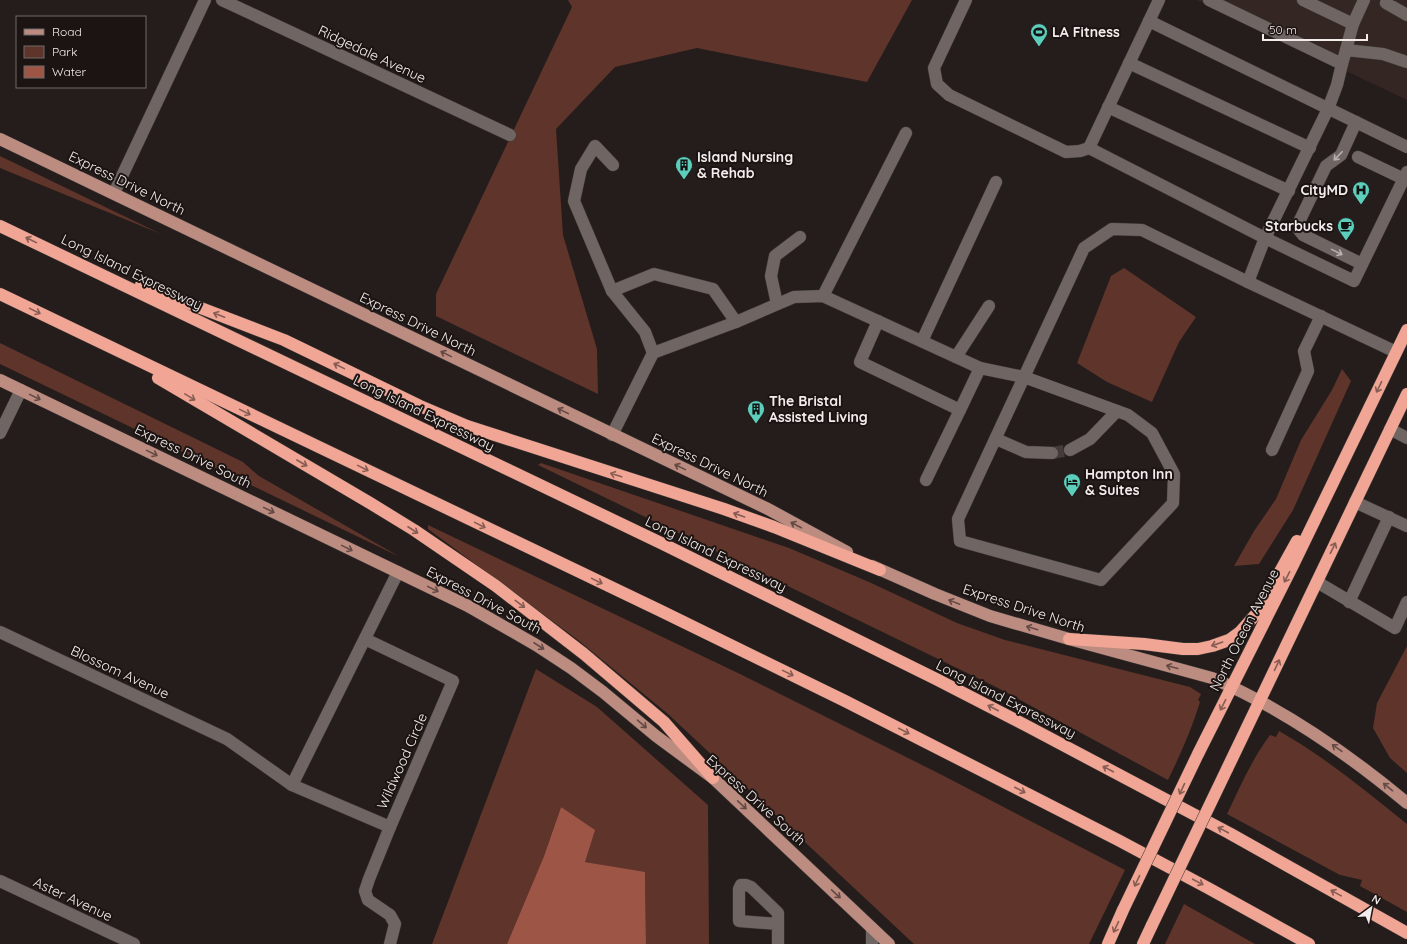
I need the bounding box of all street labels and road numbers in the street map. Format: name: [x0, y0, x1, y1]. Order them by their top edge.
street label: Ridgedale Avenue: [315, 21, 429, 87]
street label: Express Drive North: [66, 147, 188, 219]
street label: Long Island Expressway: [58, 230, 206, 314]
street label: Express Drive North: [357, 288, 479, 360]
street label: Long Island Expressway: [350, 371, 498, 455]
street label: Express Drive South: [132, 420, 254, 492]
street label: Express Drive North: [649, 429, 771, 501]
street label: Long Island Expressway: [642, 512, 790, 596]
street label: Express Drive South: [423, 562, 545, 638]
street label: North Ocean Avenue: [1205, 566, 1283, 694]
street label: Express Drive North: [961, 580, 1087, 636]
street label: Blossom Avenue: [68, 641, 172, 703]
street label: Long Island Expressway: [933, 656, 1079, 742]
street label: Wildwood Circle: [373, 710, 431, 812]
street label: Express Drive South: [703, 751, 809, 849]
street label: Aster Avenue: [31, 873, 116, 925]

